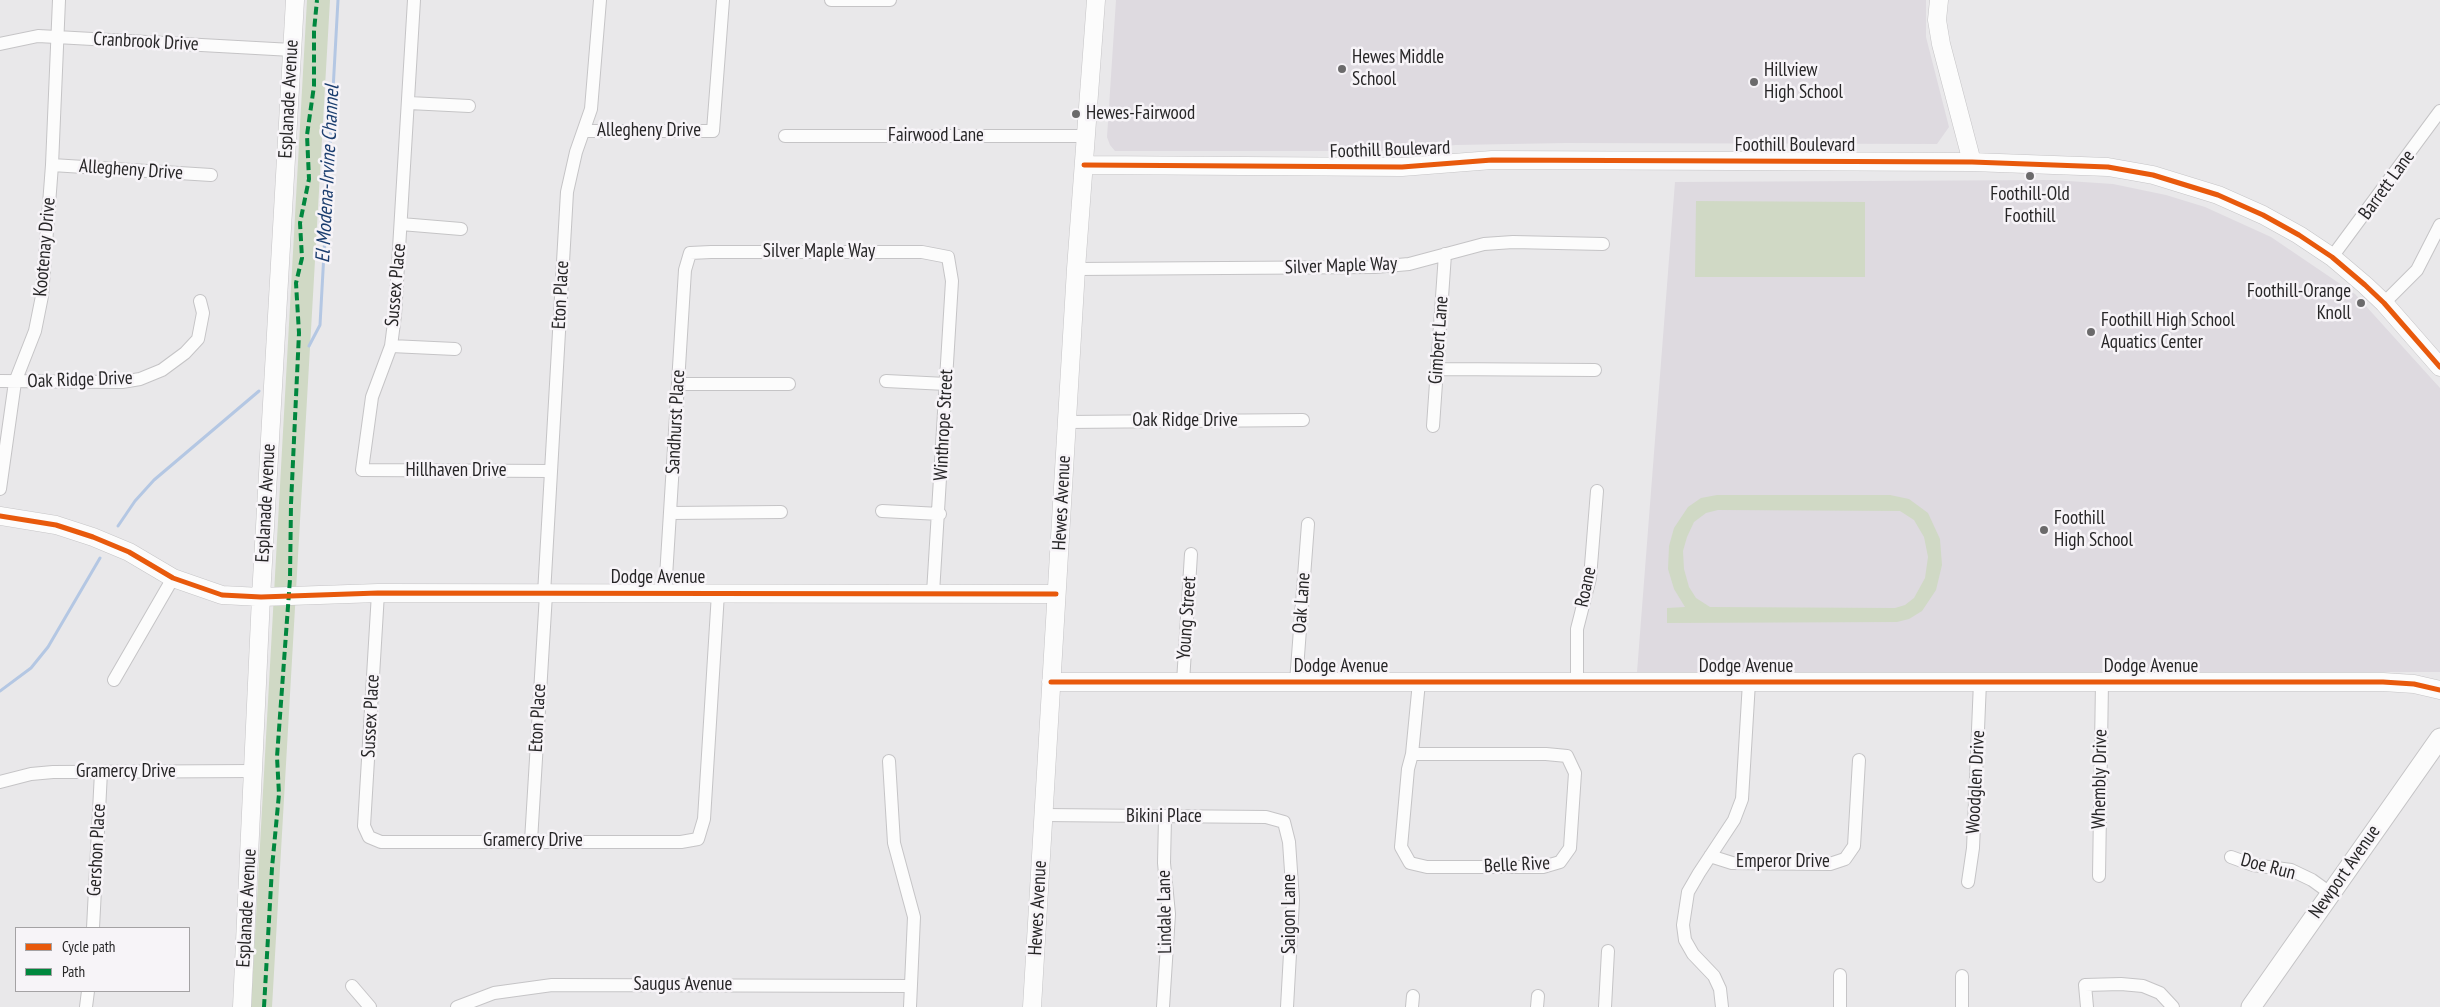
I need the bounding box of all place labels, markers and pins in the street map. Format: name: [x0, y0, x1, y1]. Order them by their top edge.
place label: Hewes Middle School: [1352, 47, 1444, 91]
place label: Hillview High School: [1764, 60, 1843, 104]
marker: Hewes Middle School: [1336, 63, 1348, 75]
marker: Hillview High School: [1748, 76, 1760, 88]
place label: Hewes-Fairwood: [1086, 103, 1195, 125]
marker: Hewes-Fairwood: [1070, 108, 1082, 120]
marker: Foothill-Old Foothill: [2024, 170, 2036, 182]
place label: Foothill-Old Foothill: [1990, 184, 2070, 228]
place label: Foothill-Orange Knoll: [2247, 281, 2351, 325]
marker: Foothill-Orange Knoll: [2355, 297, 2367, 309]
place label: Foothill High School Aquatics Center: [2101, 310, 2235, 354]
marker: Foothill High School Aquatics Center: [2085, 326, 2097, 338]
place label: Foothill High School: [2054, 508, 2133, 552]
marker: Foothill High School: [2038, 524, 2050, 536]

